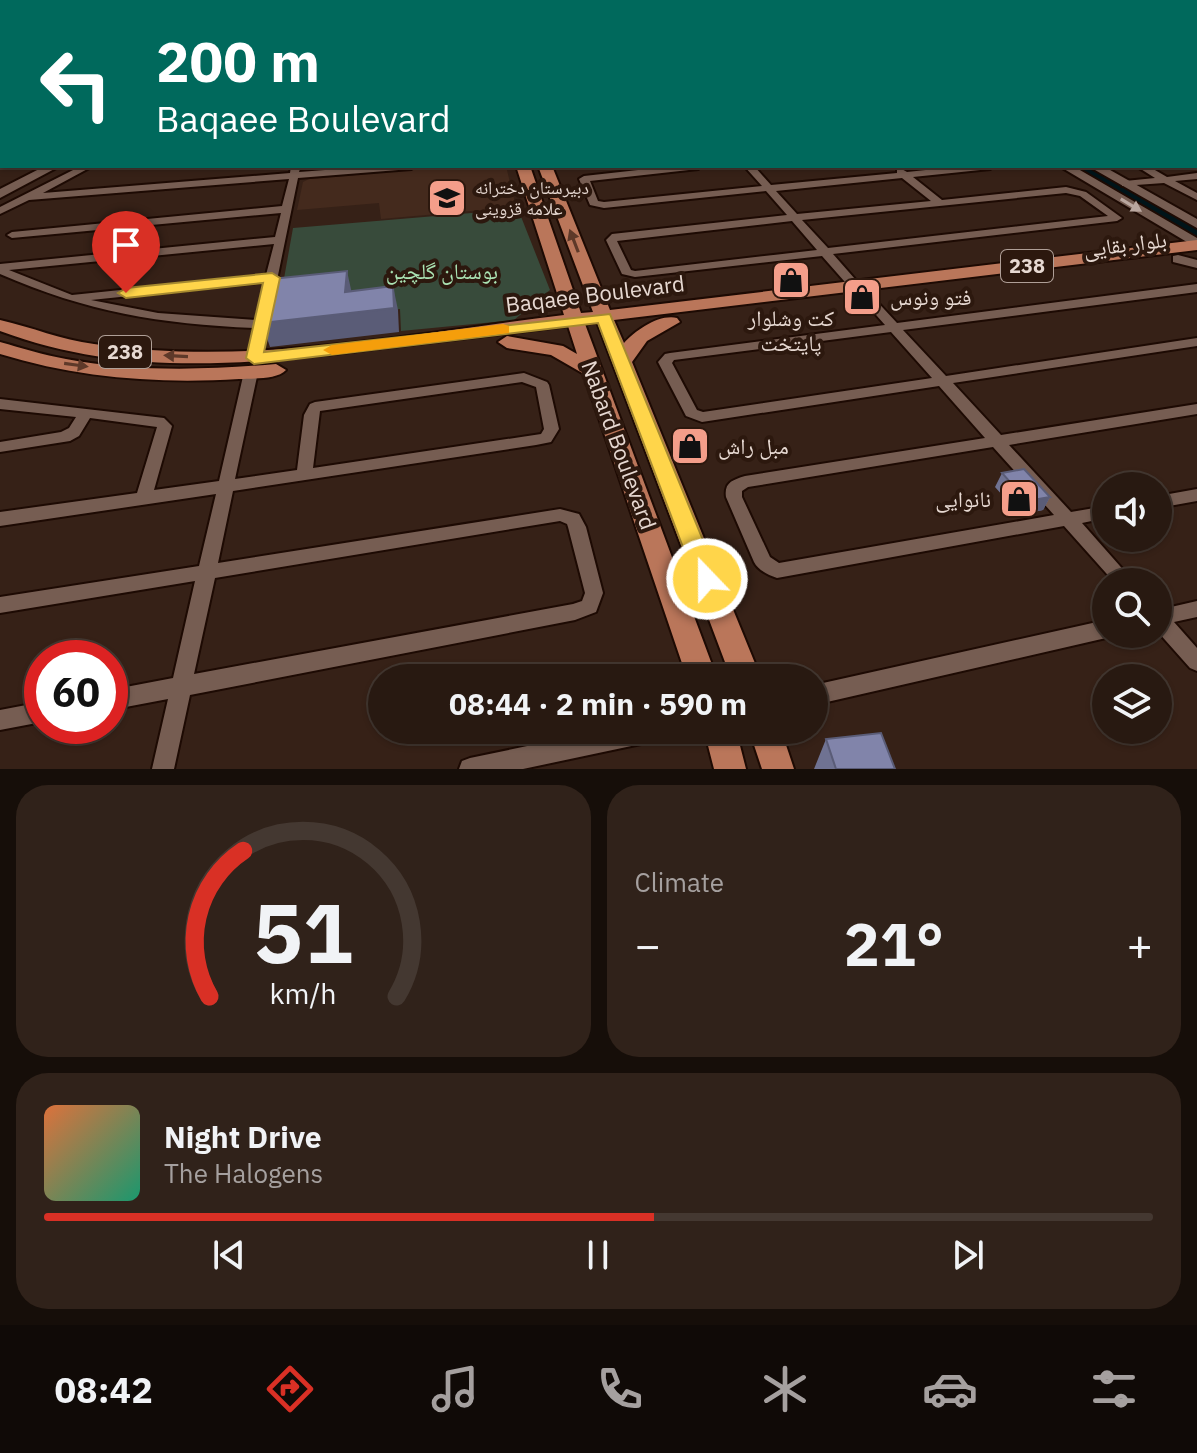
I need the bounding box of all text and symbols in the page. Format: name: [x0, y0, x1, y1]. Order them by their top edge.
text: 200 m: [156, 25, 320, 97]
icon: left: [24, 32, 128, 136]
text: Baqaee Boulevard: [156, 95, 451, 142]
place label: دبیرستان دخترانه علامه قزوینی: [475, 176, 589, 220]
school or university icon: دبیرستان دخترانه علامه قزوینی: [426, 177, 468, 219]
one-way arrow: [1120, 198, 1142, 212]
pin: [92, 211, 160, 293]
icon: arrive: [104, 223, 148, 267]
street label: بلوار بقایی: [1082, 224, 1168, 263]
one-way arrow: [567, 229, 580, 253]
road number: 238: [1001, 250, 1053, 282]
park label: بوستان گلچین: [386, 256, 498, 285]
shop icon: کت وشلوار پایتخت: [770, 259, 812, 301]
street label: Baqaee Boulevard: [504, 268, 686, 319]
shop icon: فتو ونوس: [841, 276, 883, 318]
place label: فتو ونوس: [890, 282, 972, 311]
place label: کت وشلوار پایتخت: [747, 303, 834, 357]
road number: 238: [99, 336, 151, 368]
one-way arrow: [163, 349, 188, 362]
street label: Nabard Boulevard: [575, 356, 664, 533]
one-way arrow: [64, 359, 89, 372]
shop icon: مبل راش: [669, 425, 711, 467]
place label: مبل راش: [718, 431, 789, 460]
map controls: [1092, 472, 1172, 744]
button: sound: [1092, 472, 1172, 552]
shop icon: نانوایی: [998, 478, 1040, 520]
place label: نانوایی: [935, 484, 991, 513]
position arrow: [665, 537, 749, 621]
button: search: [1092, 568, 1172, 648]
speed limit sign: 60: [24, 640, 128, 744]
button: layers: [1092, 664, 1172, 744]
text: 08:44 · 2 min · 590 m: [449, 684, 747, 723]
text: Climate: [635, 865, 724, 899]
text: 51: [253, 878, 353, 986]
text: 21°: [844, 904, 944, 983]
text: −: [635, 916, 661, 973]
text: +: [1127, 916, 1153, 973]
text: km/h: [270, 975, 337, 1012]
text: Night Drive: [164, 1117, 322, 1156]
text: The Halogens: [164, 1156, 323, 1190]
icon: previous: [207, 1233, 251, 1277]
icon: pause: [576, 1233, 620, 1277]
icon: next: [946, 1233, 990, 1277]
icon: directions: [262, 1361, 318, 1417]
icon: music: [427, 1361, 483, 1417]
icon: phone: [592, 1361, 648, 1417]
icon: climate: [757, 1361, 813, 1417]
icon: car: [922, 1361, 978, 1417]
icon: filters: [1086, 1361, 1142, 1417]
text: 08:42: [54, 1366, 153, 1413]

